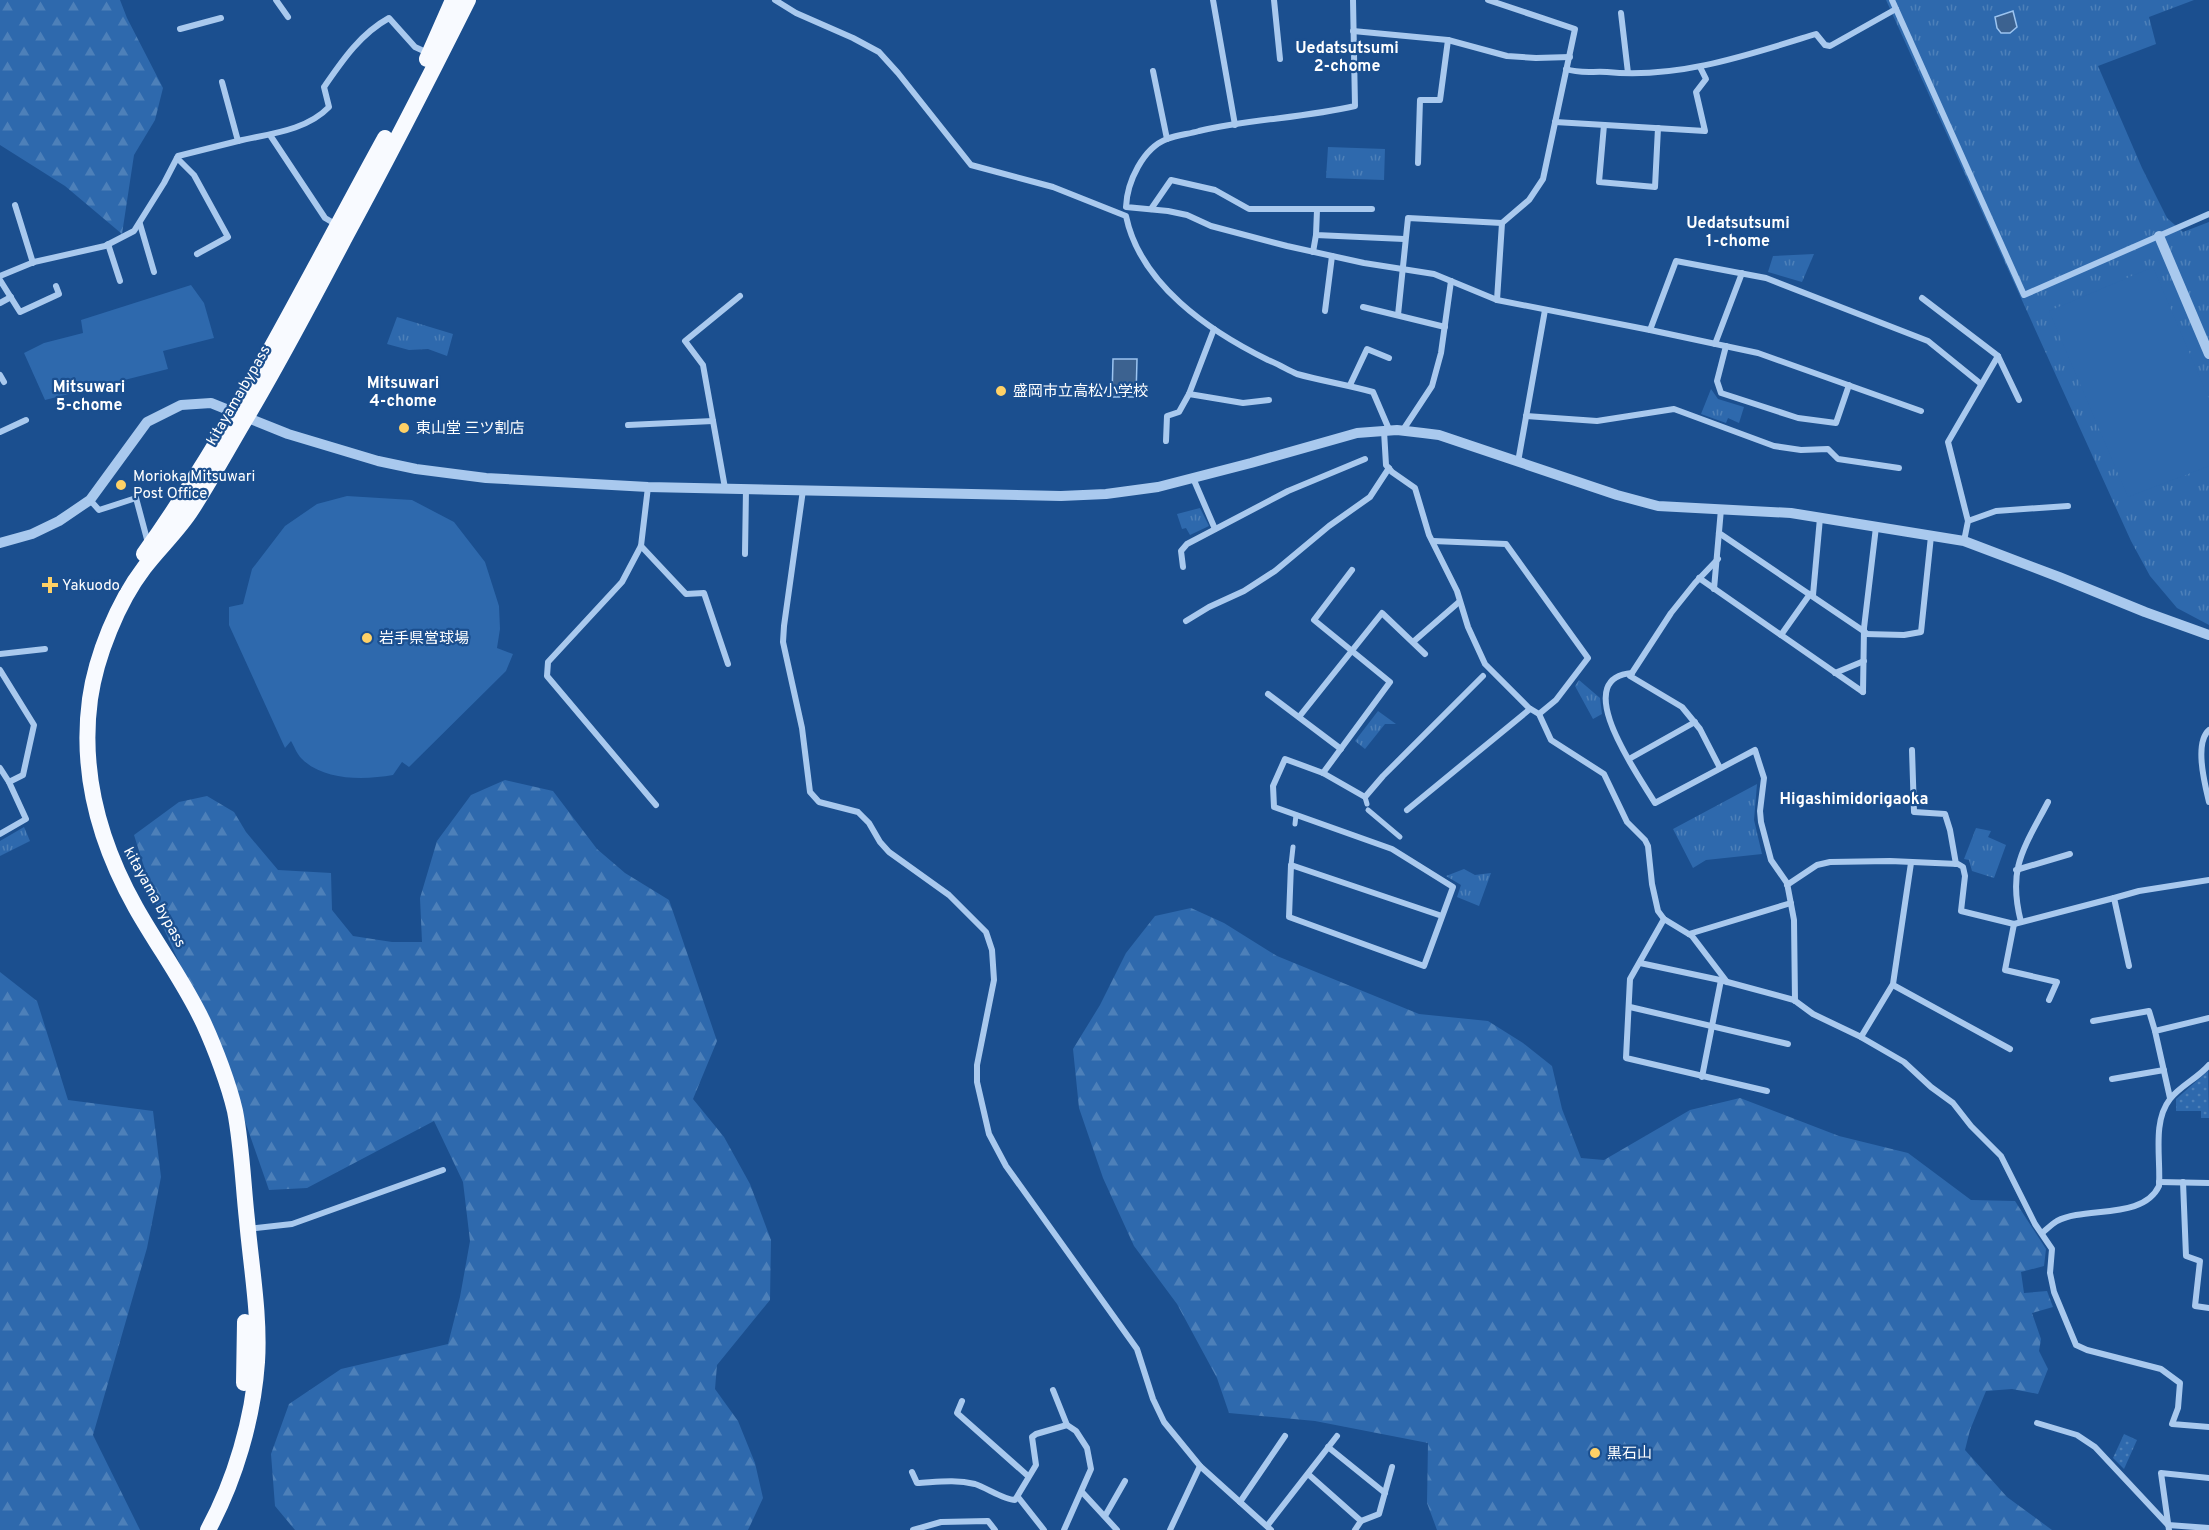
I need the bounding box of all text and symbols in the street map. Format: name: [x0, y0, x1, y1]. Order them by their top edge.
district label: Uedatsutsumi 2-chome: [1295, 39, 1399, 77]
district label: Uedatsutsumi 1-chome: [1686, 214, 1790, 252]
street label: kitayama bypass: [203, 342, 276, 449]
district label: Mitsuwari 4-chome: [367, 374, 439, 412]
district label: Mitsuwari 5-chome: [53, 378, 125, 416]
place label: 盛岡市立高松小学校: [1013, 382, 1148, 402]
marker: 盛岡市立高松小学校: [994, 384, 1008, 398]
place label: 東山堂 三ツ割店: [416, 420, 525, 439]
marker: 東山堂 三ツ割店: [397, 421, 411, 435]
place label: Morioka Mitsuwari Post Office: [133, 468, 255, 504]
marker: Morioka Mitsuwari Post Office: [114, 478, 128, 492]
place label: Yakuodo: [62, 577, 120, 596]
marker: Yakuodo: [43, 578, 57, 592]
place label: 岩手県営球場: [379, 630, 469, 649]
marker: 岩手県営球場: [360, 631, 374, 645]
district label: Higashimidorigaoka: [1780, 790, 1928, 810]
street label: kitayama bypass: [118, 844, 189, 951]
place label: 黒石山: [1607, 1445, 1652, 1464]
marker: 黒石山: [1588, 1446, 1602, 1460]

